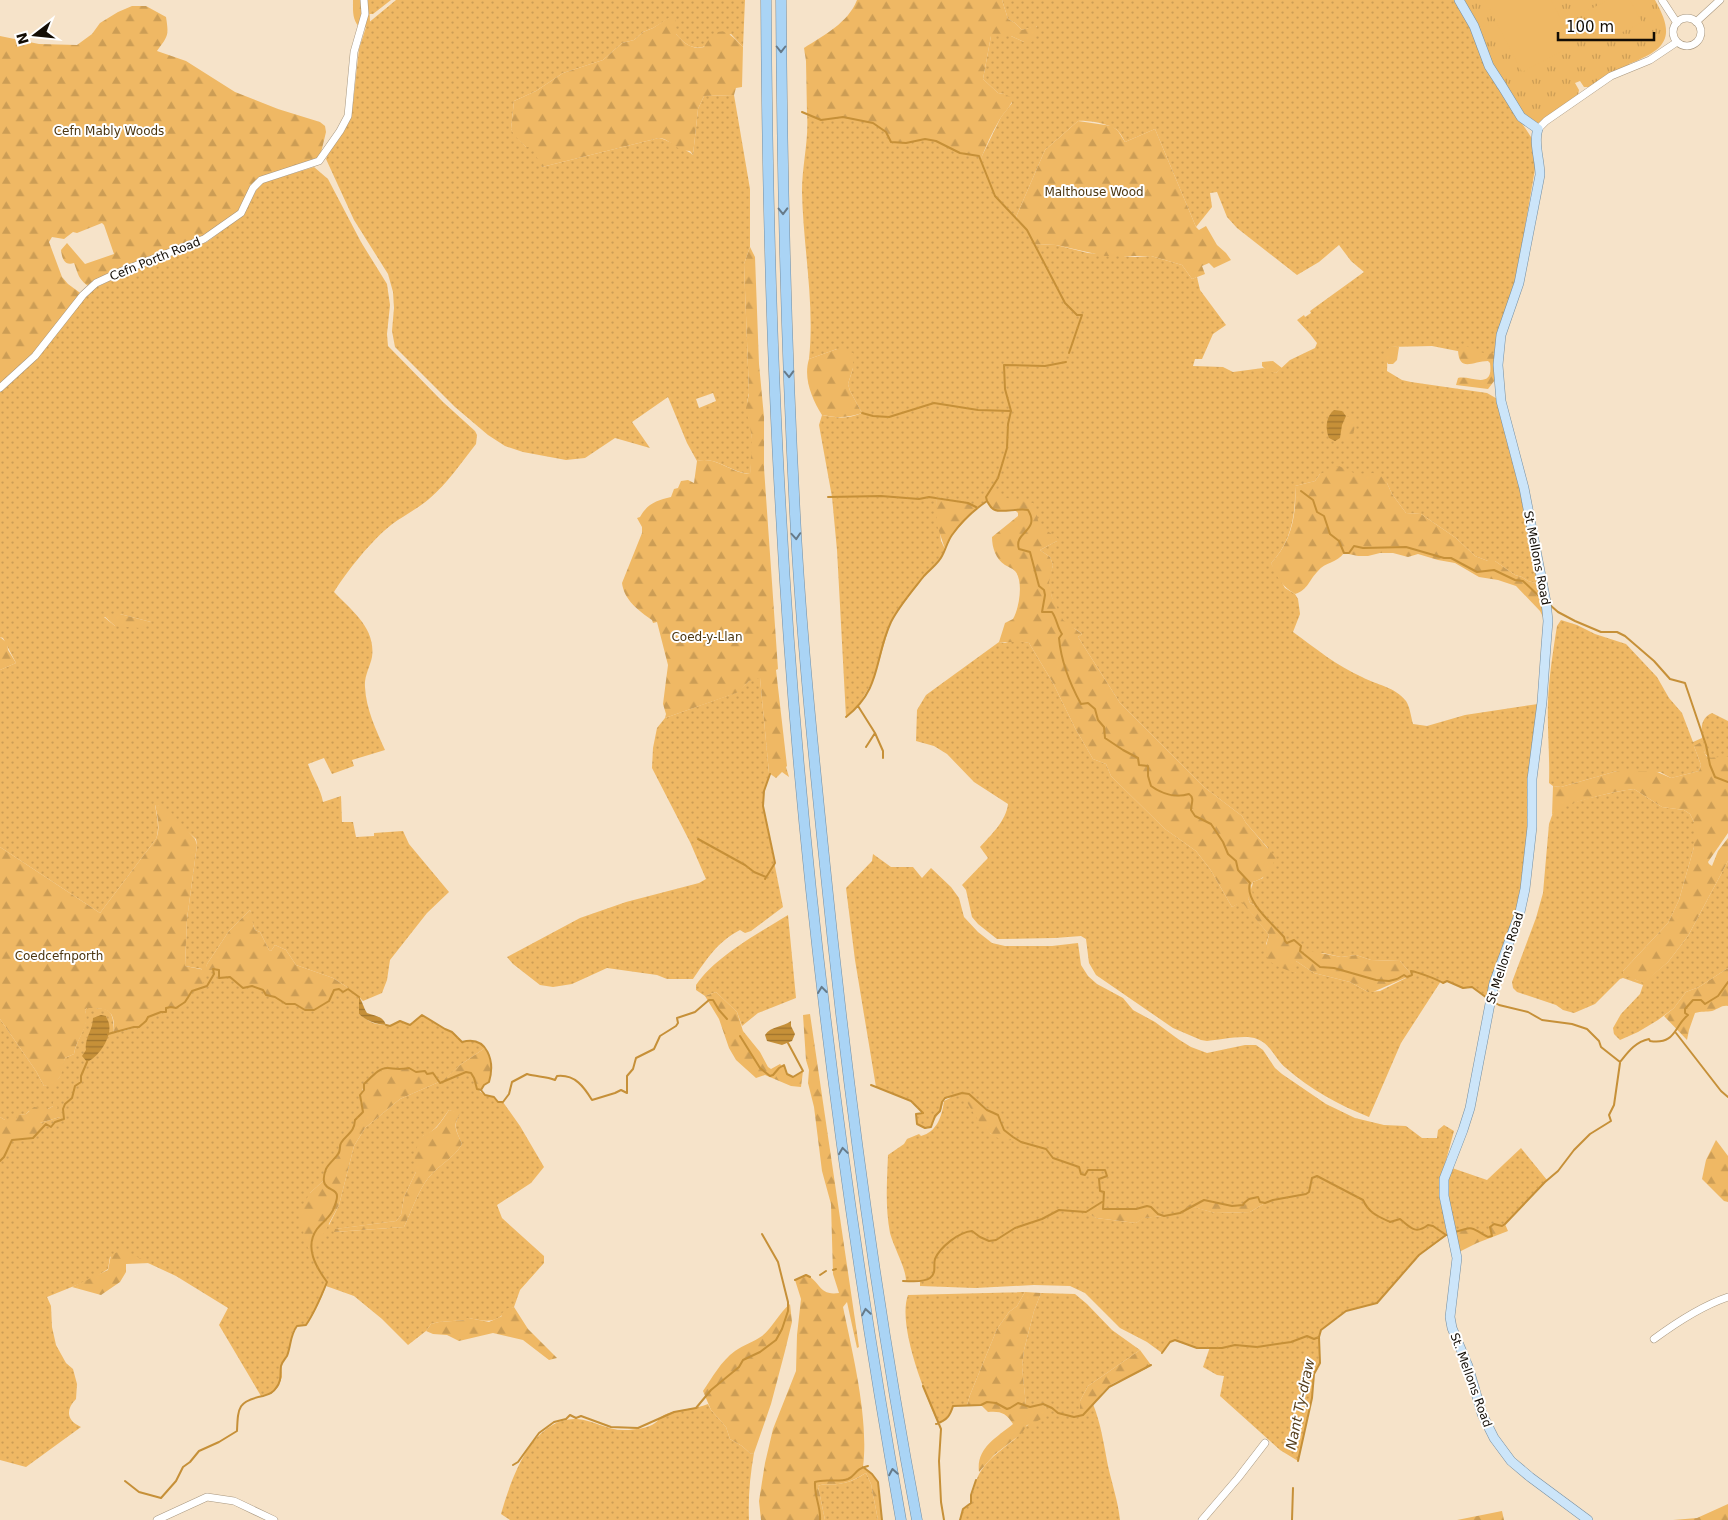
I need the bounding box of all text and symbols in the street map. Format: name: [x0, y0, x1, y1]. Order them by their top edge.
north arrow: [10, 10, 60, 60]
scale bar: [1558, 10, 1654, 42]
text: 100 m: [1566, 18, 1614, 36]
text: N: [13, 31, 32, 46]
one-way arrow: [776, 45, 786, 53]
park label: Cefn Mably Woods: [54, 124, 164, 138]
park label: Malthouse Wood: [1044, 185, 1144, 199]
one-way arrow: [778, 207, 789, 215]
street label: Cefn Porth Road: [108, 234, 202, 284]
one-way arrow: [783, 370, 794, 378]
street label: St Mellons Road: [1521, 510, 1553, 606]
one-way arrow: [791, 532, 802, 540]
park label: Coed-y-Llan: [671, 630, 743, 644]
street label: St Mellons Road: [1484, 910, 1526, 1006]
park label: Coedcefnporth: [15, 949, 103, 963]
one-way arrow: [817, 985, 828, 993]
one-way arrow: [838, 1147, 848, 1155]
one-way arrow: [862, 1307, 872, 1316]
street label: St. Mellons Road: [1447, 1331, 1495, 1429]
water label: Nant Ty-draw: [1283, 1356, 1318, 1451]
one-way arrow: [888, 1468, 898, 1476]

